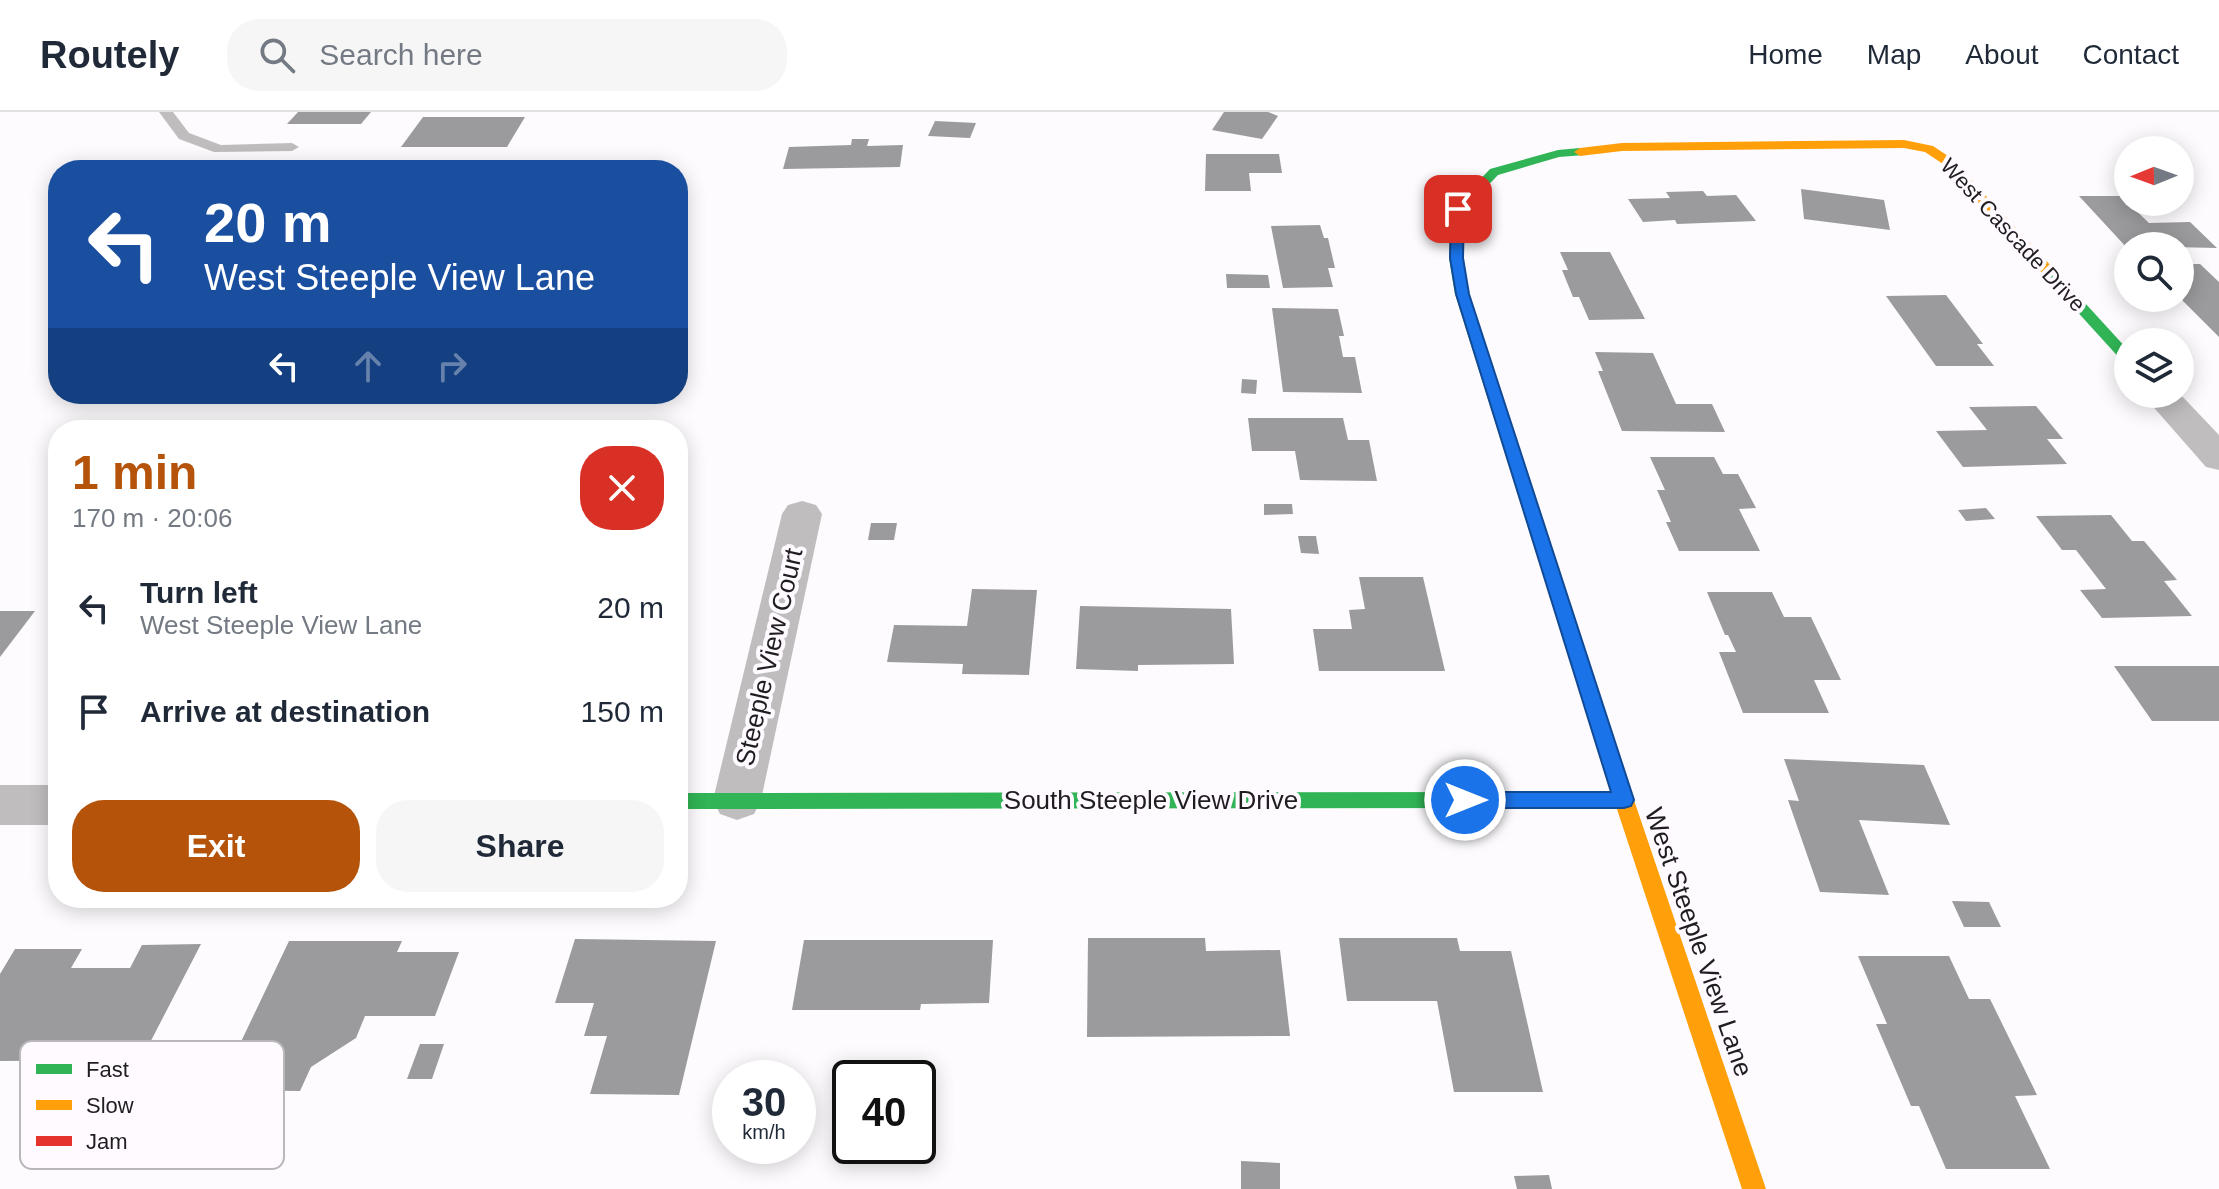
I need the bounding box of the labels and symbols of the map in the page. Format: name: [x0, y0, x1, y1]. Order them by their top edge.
north arrow: [2114, 136, 2194, 216]
street label: West Cascade Drive: [1936, 153, 2090, 317]
pin: [1424, 175, 1492, 243]
street label: Steeple View Court: [729, 545, 809, 769]
position arrow: [1423, 758, 1507, 842]
street label: South Steeple View Drive: [1004, 785, 1298, 815]
street label: West Steeple View Lane: [1639, 804, 1759, 1080]
legend: [20, 1041, 284, 1169]
text: Fast: [86, 1057, 129, 1082]
speed limit sign: 40: [832, 1060, 936, 1164]
text: Slow: [86, 1093, 134, 1118]
text: Jam: [86, 1129, 128, 1154]

